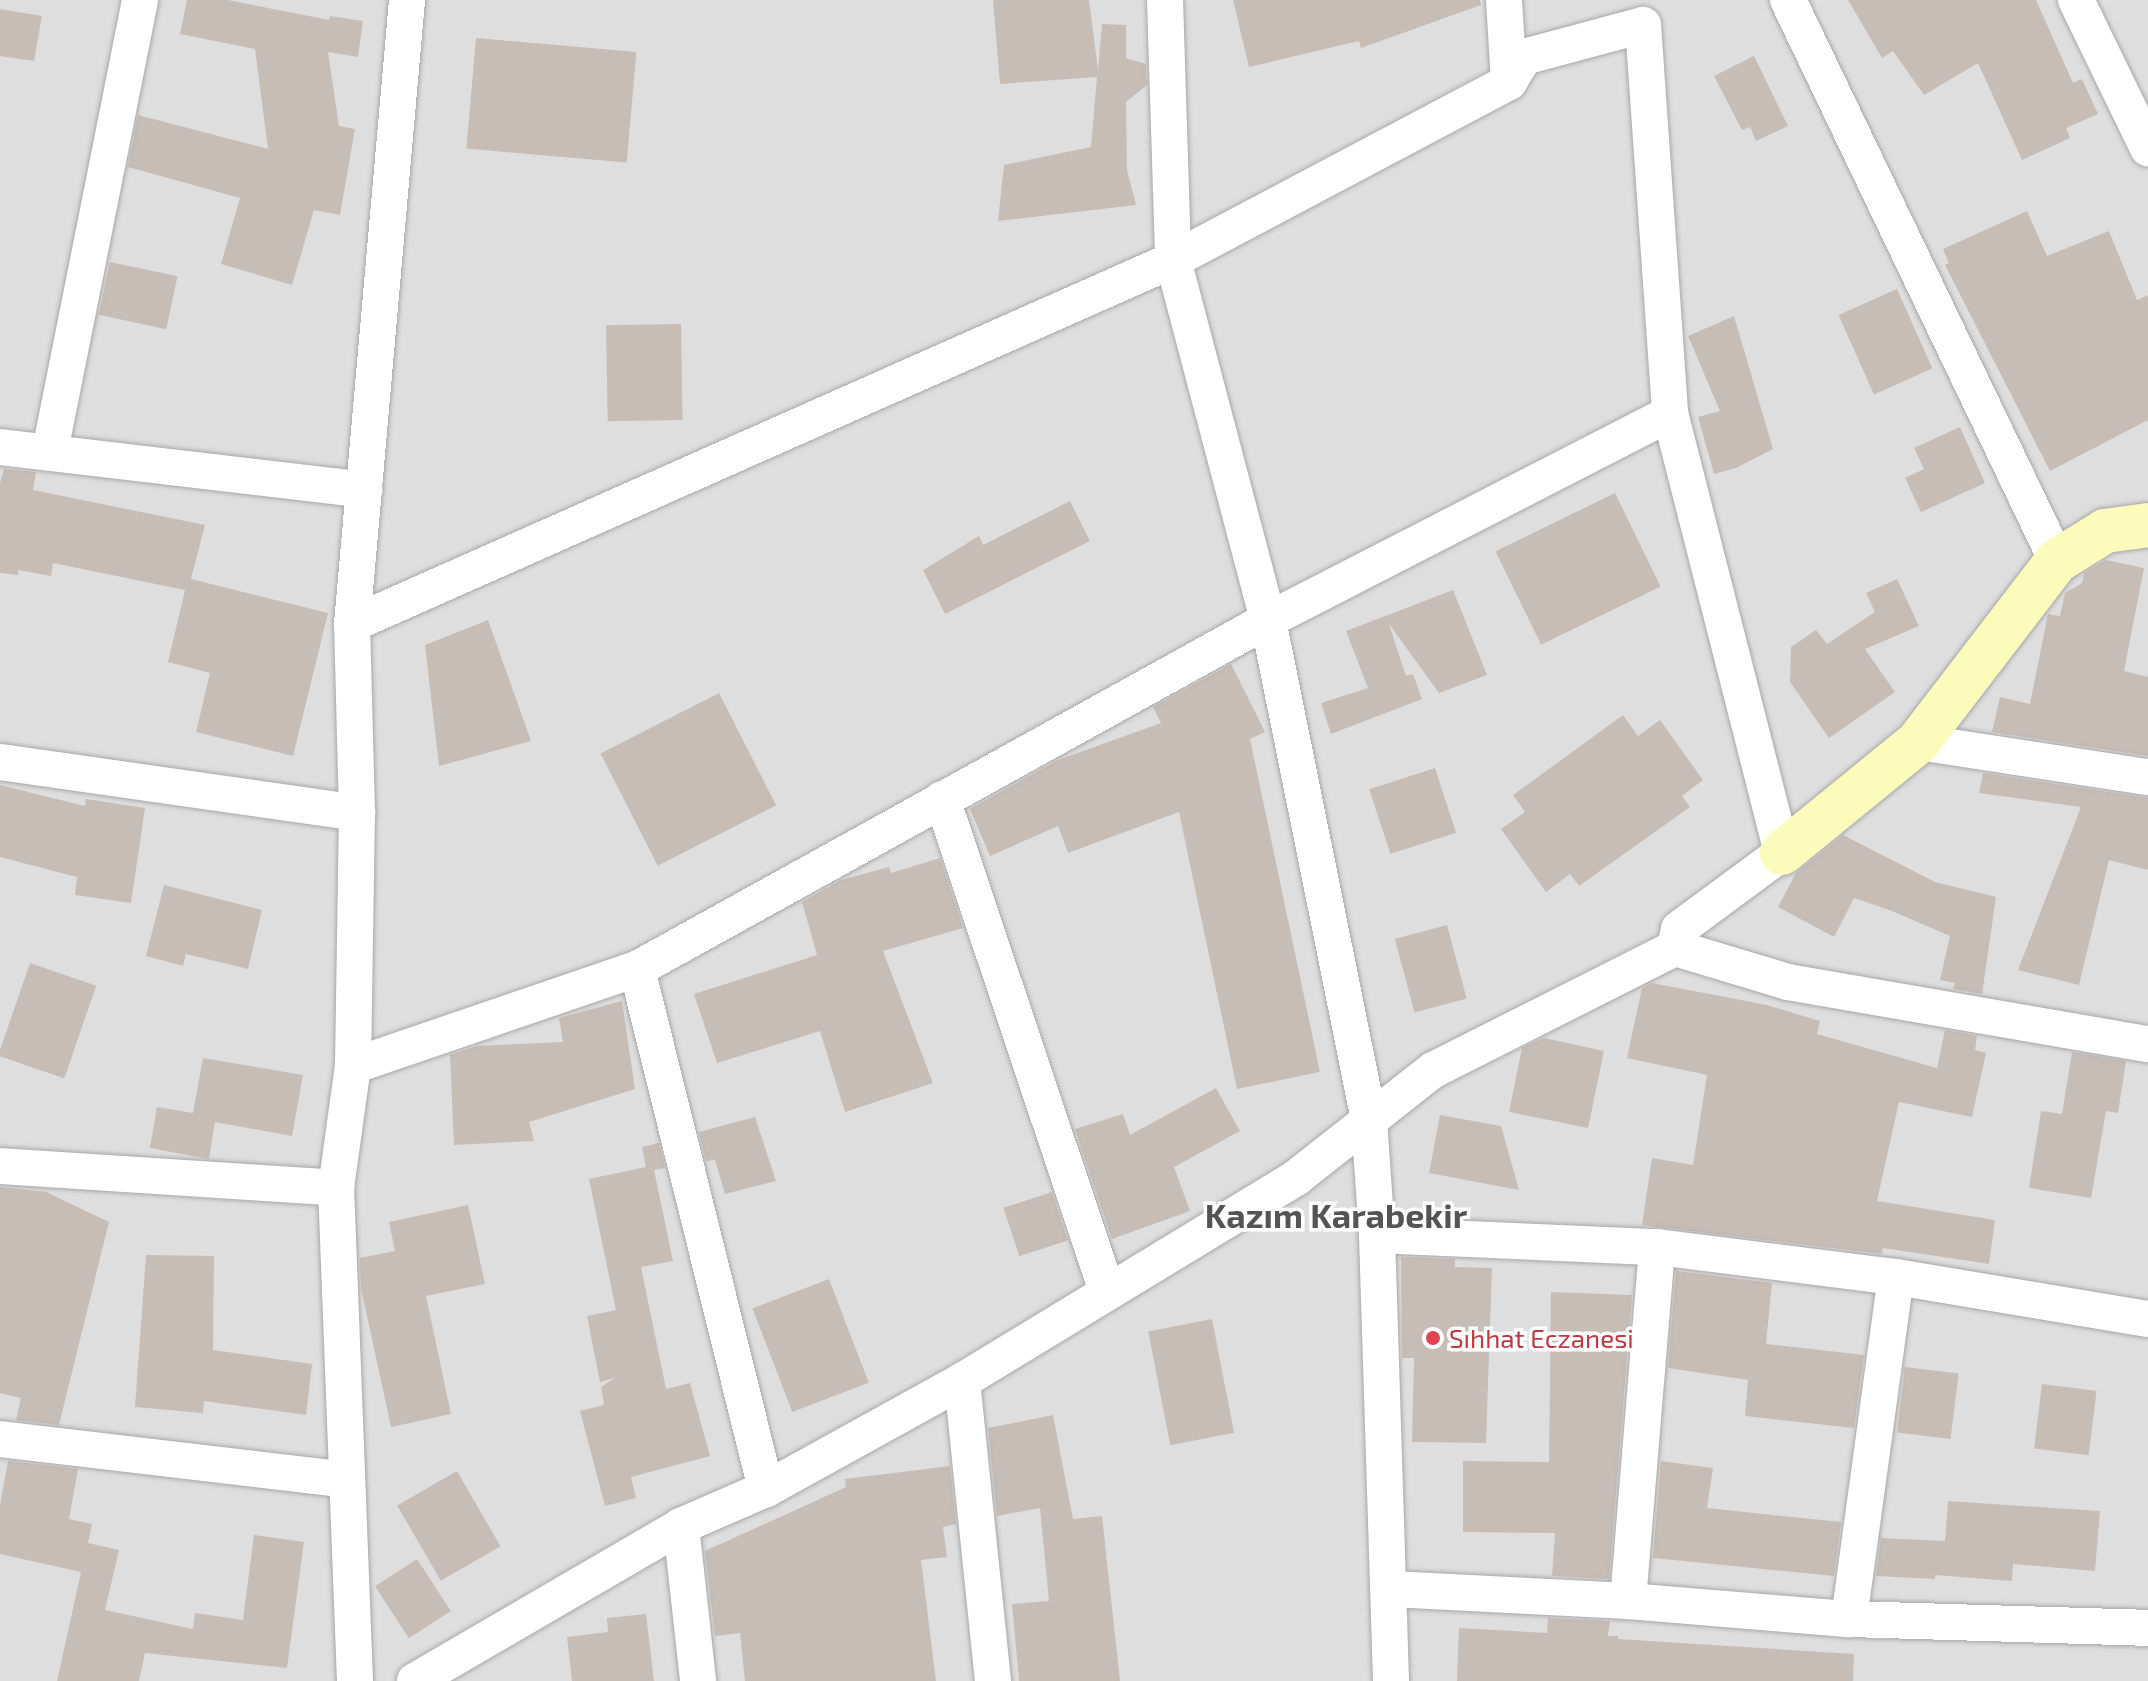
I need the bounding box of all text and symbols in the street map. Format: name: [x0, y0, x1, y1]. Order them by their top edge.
district label: Kazım Karabekir: [1205, 1195, 1467, 1235]
place label: Sıhhat Eczanesi: [1449, 1322, 1634, 1354]
marker: Sıhhat Eczanesi: [1424, 1329, 1442, 1347]

